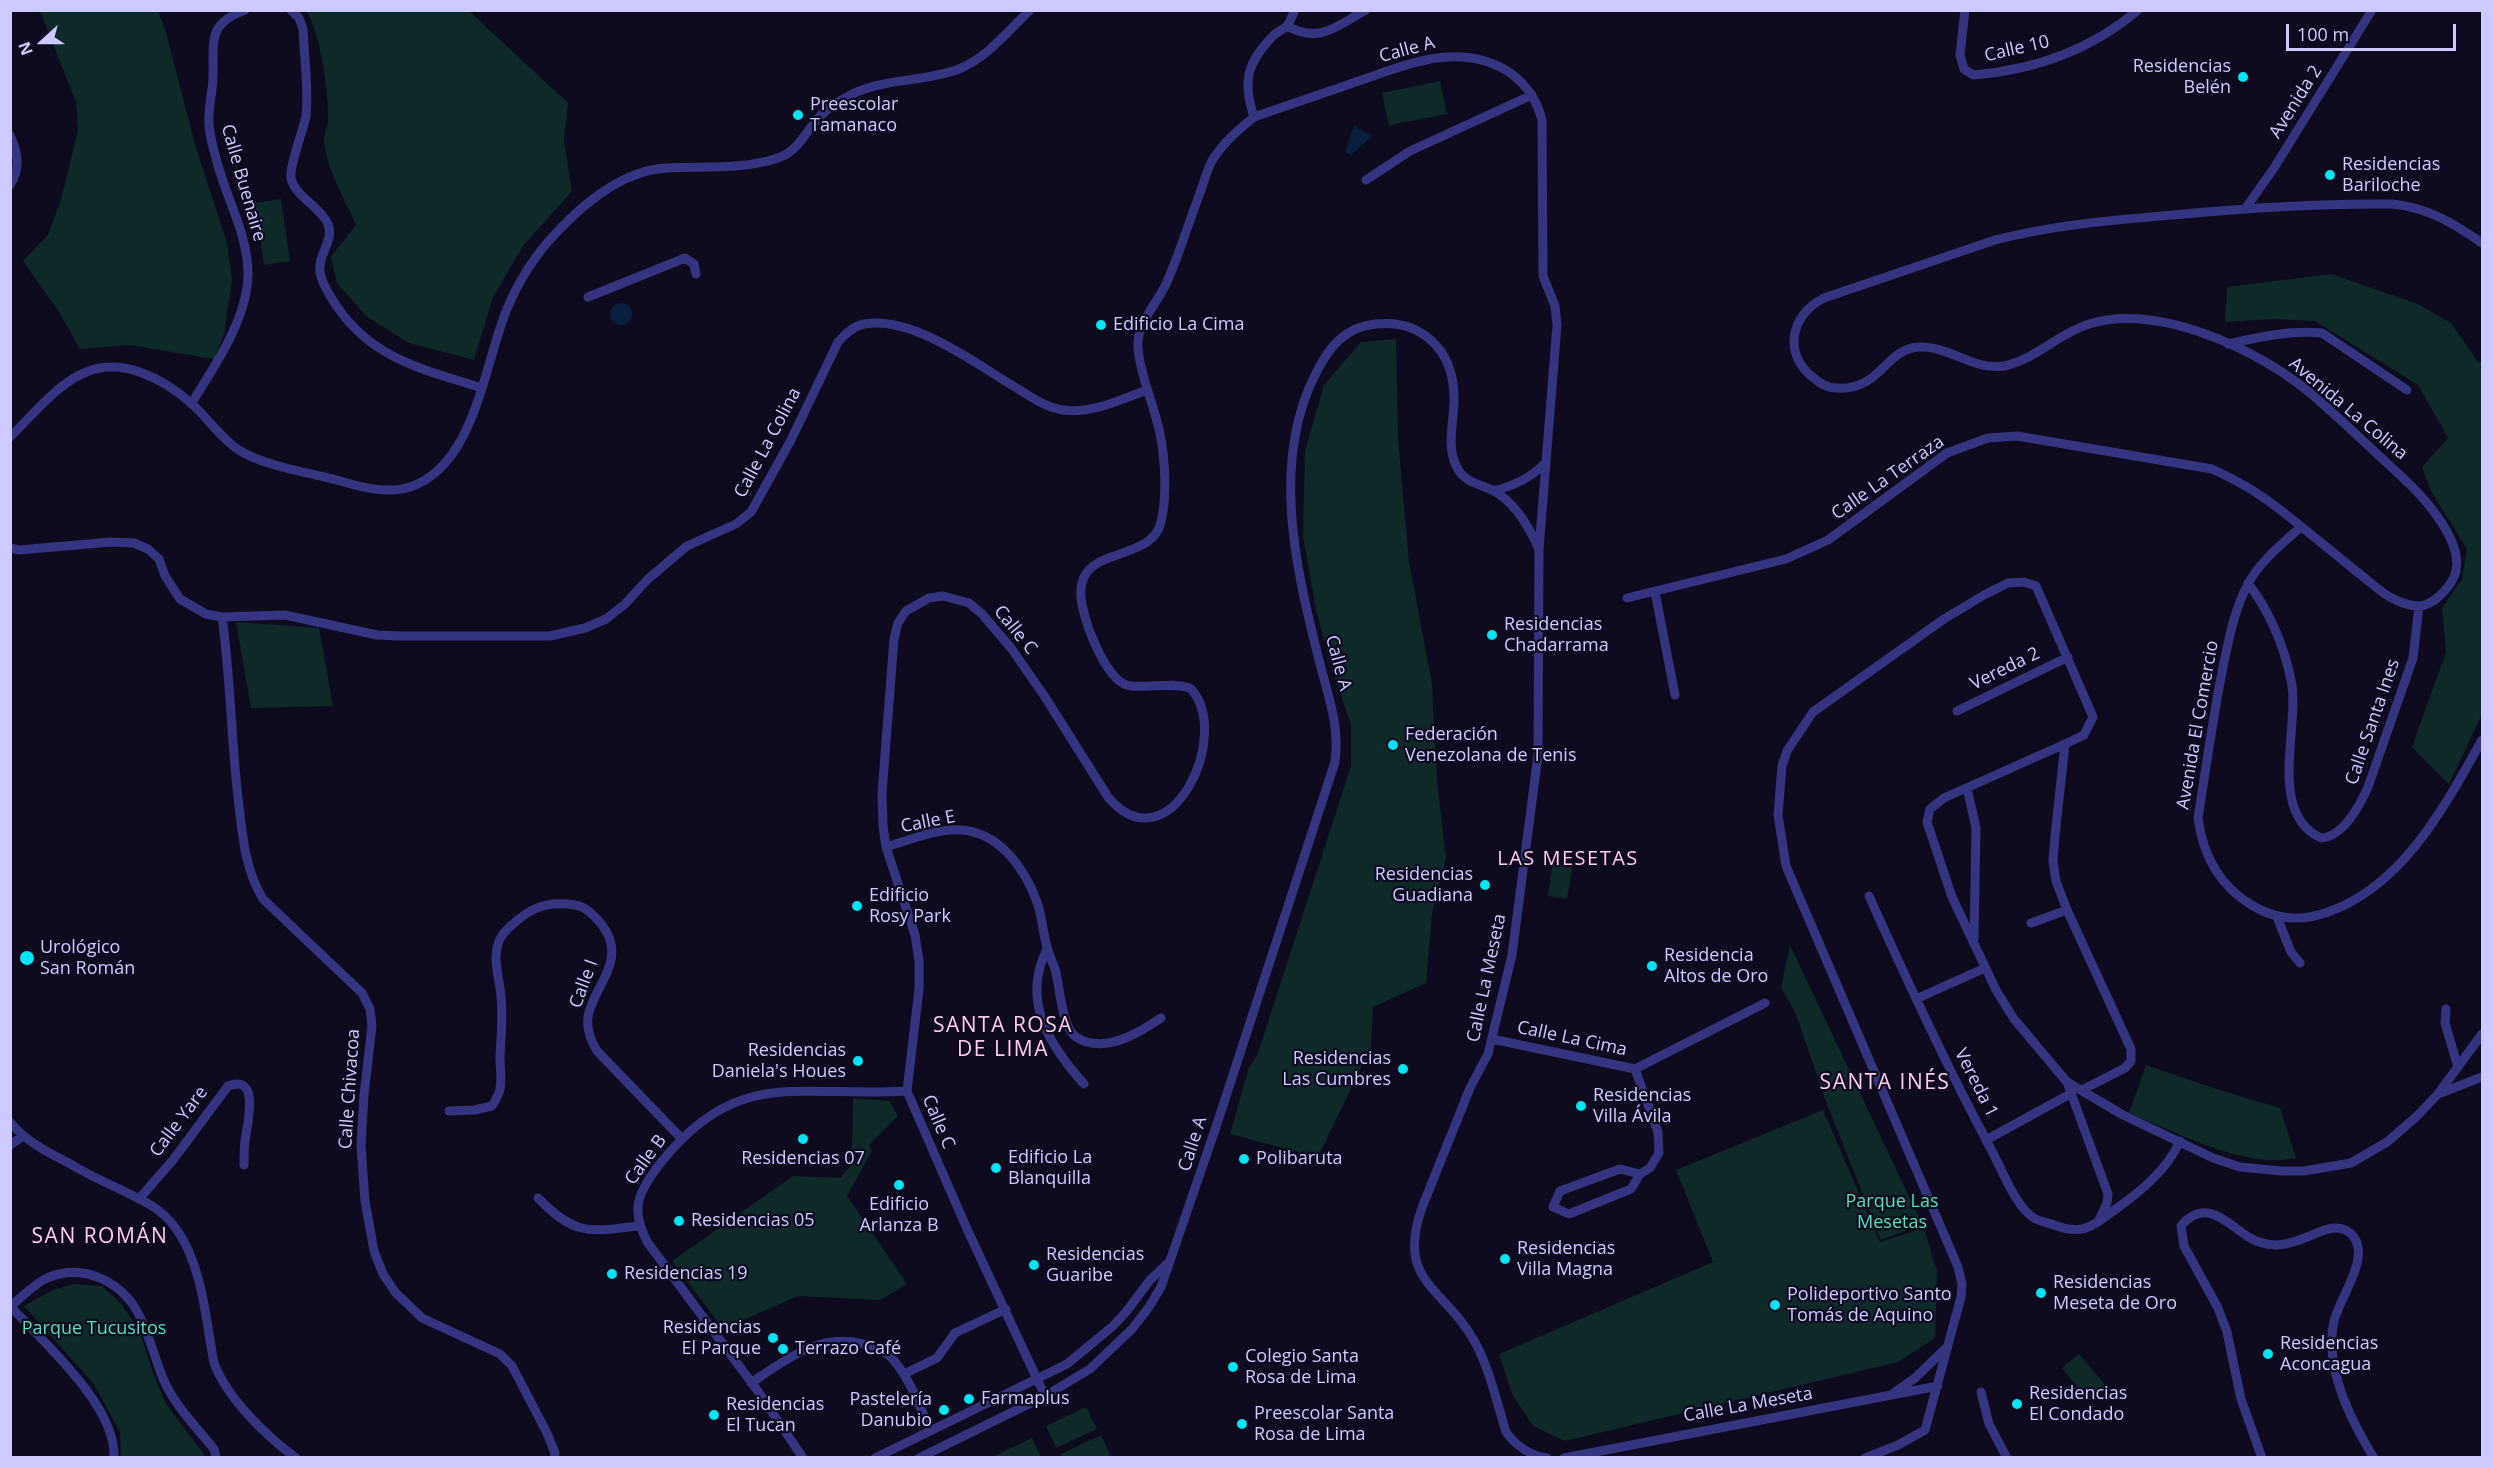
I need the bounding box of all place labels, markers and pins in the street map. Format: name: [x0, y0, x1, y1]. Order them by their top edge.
place label: Residencias Belén: [2133, 56, 2231, 98]
marker: Residencias Belén: [2236, 70, 2250, 84]
place label: Preescolar Tamanaco: [810, 94, 898, 136]
marker: Preescolar Tamanaco: [791, 108, 805, 122]
place label: Residencias Bariloche: [2342, 154, 2440, 196]
marker: Residencias Bariloche: [2323, 168, 2337, 182]
place label: Edificio La Cima: [1113, 314, 1244, 336]
marker: Edificio La Cima: [1094, 318, 1108, 332]
place label: Residencias Chadarrama: [1504, 614, 1609, 656]
marker: Residencias Chadarrama: [1485, 628, 1499, 642]
place label: Federación Venezolana de Tenis: [1405, 724, 1576, 766]
marker: Federación Venezolana de Tenis: [1386, 738, 1400, 752]
place label: Residencias Guadiana: [1375, 864, 1473, 906]
marker: Residencias Guadiana: [1478, 878, 1492, 892]
place label: Edificio Rosy Park: [869, 885, 951, 928]
marker: Edificio Rosy Park: [850, 899, 864, 913]
place label: Urológico San Román: [40, 937, 135, 980]
place label: Residencia Altos de Oro: [1664, 945, 1768, 988]
marker: Urológico San Román: [18, 949, 36, 967]
marker: Residencia Altos de Oro: [1645, 959, 1659, 973]
place label: Residencias Daniela's Houes: [712, 1040, 846, 1082]
place label: Residencias Las Cumbres: [1282, 1048, 1391, 1090]
marker: Residencias Daniela's Houes: [851, 1054, 865, 1068]
marker: Residencias Las Cumbres: [1396, 1062, 1410, 1076]
place label: Residencias Villa Ávila: [1593, 1085, 1691, 1128]
marker: Residencias Villa Ávila: [1574, 1099, 1588, 1113]
marker: Residencias 07: [796, 1132, 810, 1146]
place label: Edificio La Blanquilla: [1008, 1147, 1092, 1190]
place label: Residencias 07: [741, 1148, 865, 1170]
place label: Polibaruta: [1256, 1148, 1343, 1170]
marker: Polibaruta: [1237, 1152, 1251, 1166]
marker: Edificio La Blanquilla: [989, 1161, 1003, 1175]
marker: Edificio Arlanza B: [892, 1178, 906, 1192]
place label: Edificio Arlanza B: [859, 1194, 939, 1236]
place label: Residencias 05: [691, 1210, 815, 1232]
marker: Residencias 05: [672, 1214, 686, 1228]
place label: Residencias Villa Magna: [1517, 1238, 1615, 1280]
place label: Residencias Guaribe: [1046, 1244, 1144, 1286]
marker: Residencias Villa Magna: [1498, 1252, 1512, 1266]
marker: Residencias Guaribe: [1027, 1258, 1041, 1272]
place label: Residencias 19: [624, 1263, 748, 1285]
marker: Residencias 19: [605, 1267, 619, 1281]
place label: Residencias Meseta de Oro: [2053, 1272, 2177, 1314]
place label: Polideportivo Santo Tomás de Aquino: [1787, 1284, 1952, 1326]
marker: Residencias Meseta de Oro: [2034, 1286, 2048, 1300]
marker: Polideportivo Santo Tomás de Aquino: [1768, 1298, 1782, 1312]
place label: Residencias El Parque: [663, 1317, 761, 1360]
marker: Residencias El Parque: [766, 1331, 780, 1345]
place label: Residencias Aconcagua: [2280, 1333, 2378, 1376]
place label: Terrazo Café: [795, 1338, 901, 1360]
marker: Terrazo Café: [776, 1342, 790, 1356]
place label: Colegio Santa Rosa de Lima: [1245, 1346, 1359, 1388]
marker: Residencias Aconcagua: [2261, 1347, 2275, 1361]
marker: Colegio Santa Rosa de Lima: [1226, 1360, 1240, 1374]
place label: Residencias El Condado: [2029, 1383, 2127, 1426]
place label: Farmaplus: [981, 1388, 1069, 1410]
place label: Pastelería Danubio: [850, 1389, 932, 1432]
marker: Farmaplus: [962, 1392, 976, 1406]
place label: Residencias El Tucan: [726, 1394, 824, 1436]
marker: Residencias El Condado: [2010, 1397, 2024, 1411]
marker: Pastelería Danubio: [937, 1403, 951, 1417]
place label: Preescolar Santa Rosa de Lima: [1254, 1403, 1394, 1446]
marker: Residencias El Tucan: [707, 1408, 721, 1422]
marker: Preescolar Santa Rosa de Lima: [1235, 1417, 1249, 1431]

